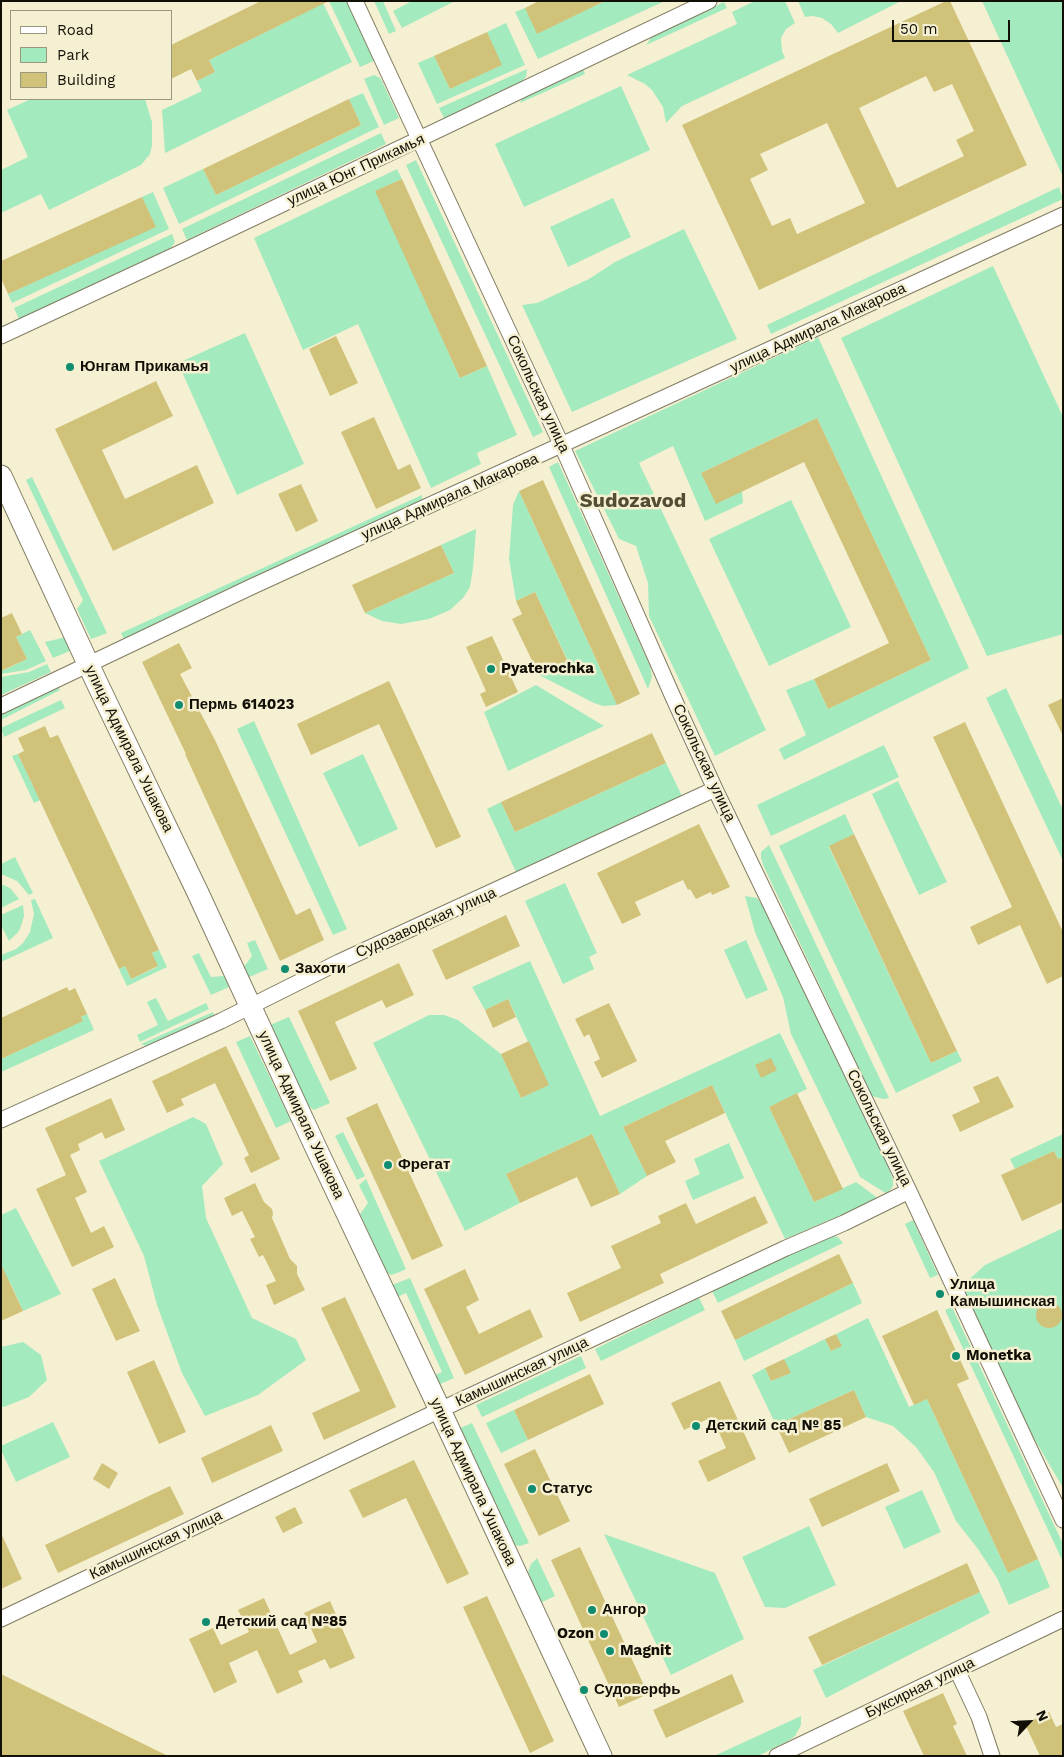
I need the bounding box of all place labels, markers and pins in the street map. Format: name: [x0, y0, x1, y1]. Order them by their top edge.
place label: Юнгам Прикамья: [80, 358, 209, 376]
marker: Юнгам Прикамья: [64, 361, 76, 373]
place label: Pyaterochka: [501, 660, 594, 678]
marker: Pyaterochka: [485, 663, 497, 675]
place label: Пермь 614023: [189, 696, 294, 714]
marker: Пермь 614023: [173, 699, 185, 711]
place label: Захоти: [295, 960, 346, 978]
marker: Захоти: [279, 963, 291, 975]
place label: Фрегат: [398, 1156, 450, 1174]
marker: Фрегат: [382, 1159, 394, 1171]
place label: Улица Камышинская: [950, 1276, 1055, 1311]
marker: Улица Камышинская: [934, 1288, 946, 1300]
place label: Monetka: [966, 1347, 1031, 1365]
marker: Monetka: [950, 1350, 962, 1362]
place label: Детский сад № 85: [706, 1417, 841, 1435]
marker: Детский сад № 85: [690, 1420, 702, 1432]
place label: Статус: [542, 1480, 593, 1498]
marker: Статус: [526, 1483, 538, 1495]
place label: Ангор: [602, 1601, 646, 1619]
marker: Ангор: [586, 1604, 598, 1616]
place label: Детский сад №85: [216, 1613, 347, 1631]
marker: Детский сад №85: [200, 1616, 212, 1628]
place label: Ozon: [557, 1625, 594, 1643]
marker: Ozon: [598, 1628, 610, 1640]
place label: Magnit: [620, 1642, 671, 1660]
marker: Magnit: [604, 1645, 616, 1657]
place label: Судоверфь: [594, 1681, 680, 1699]
marker: Судоверфь: [578, 1684, 590, 1696]

